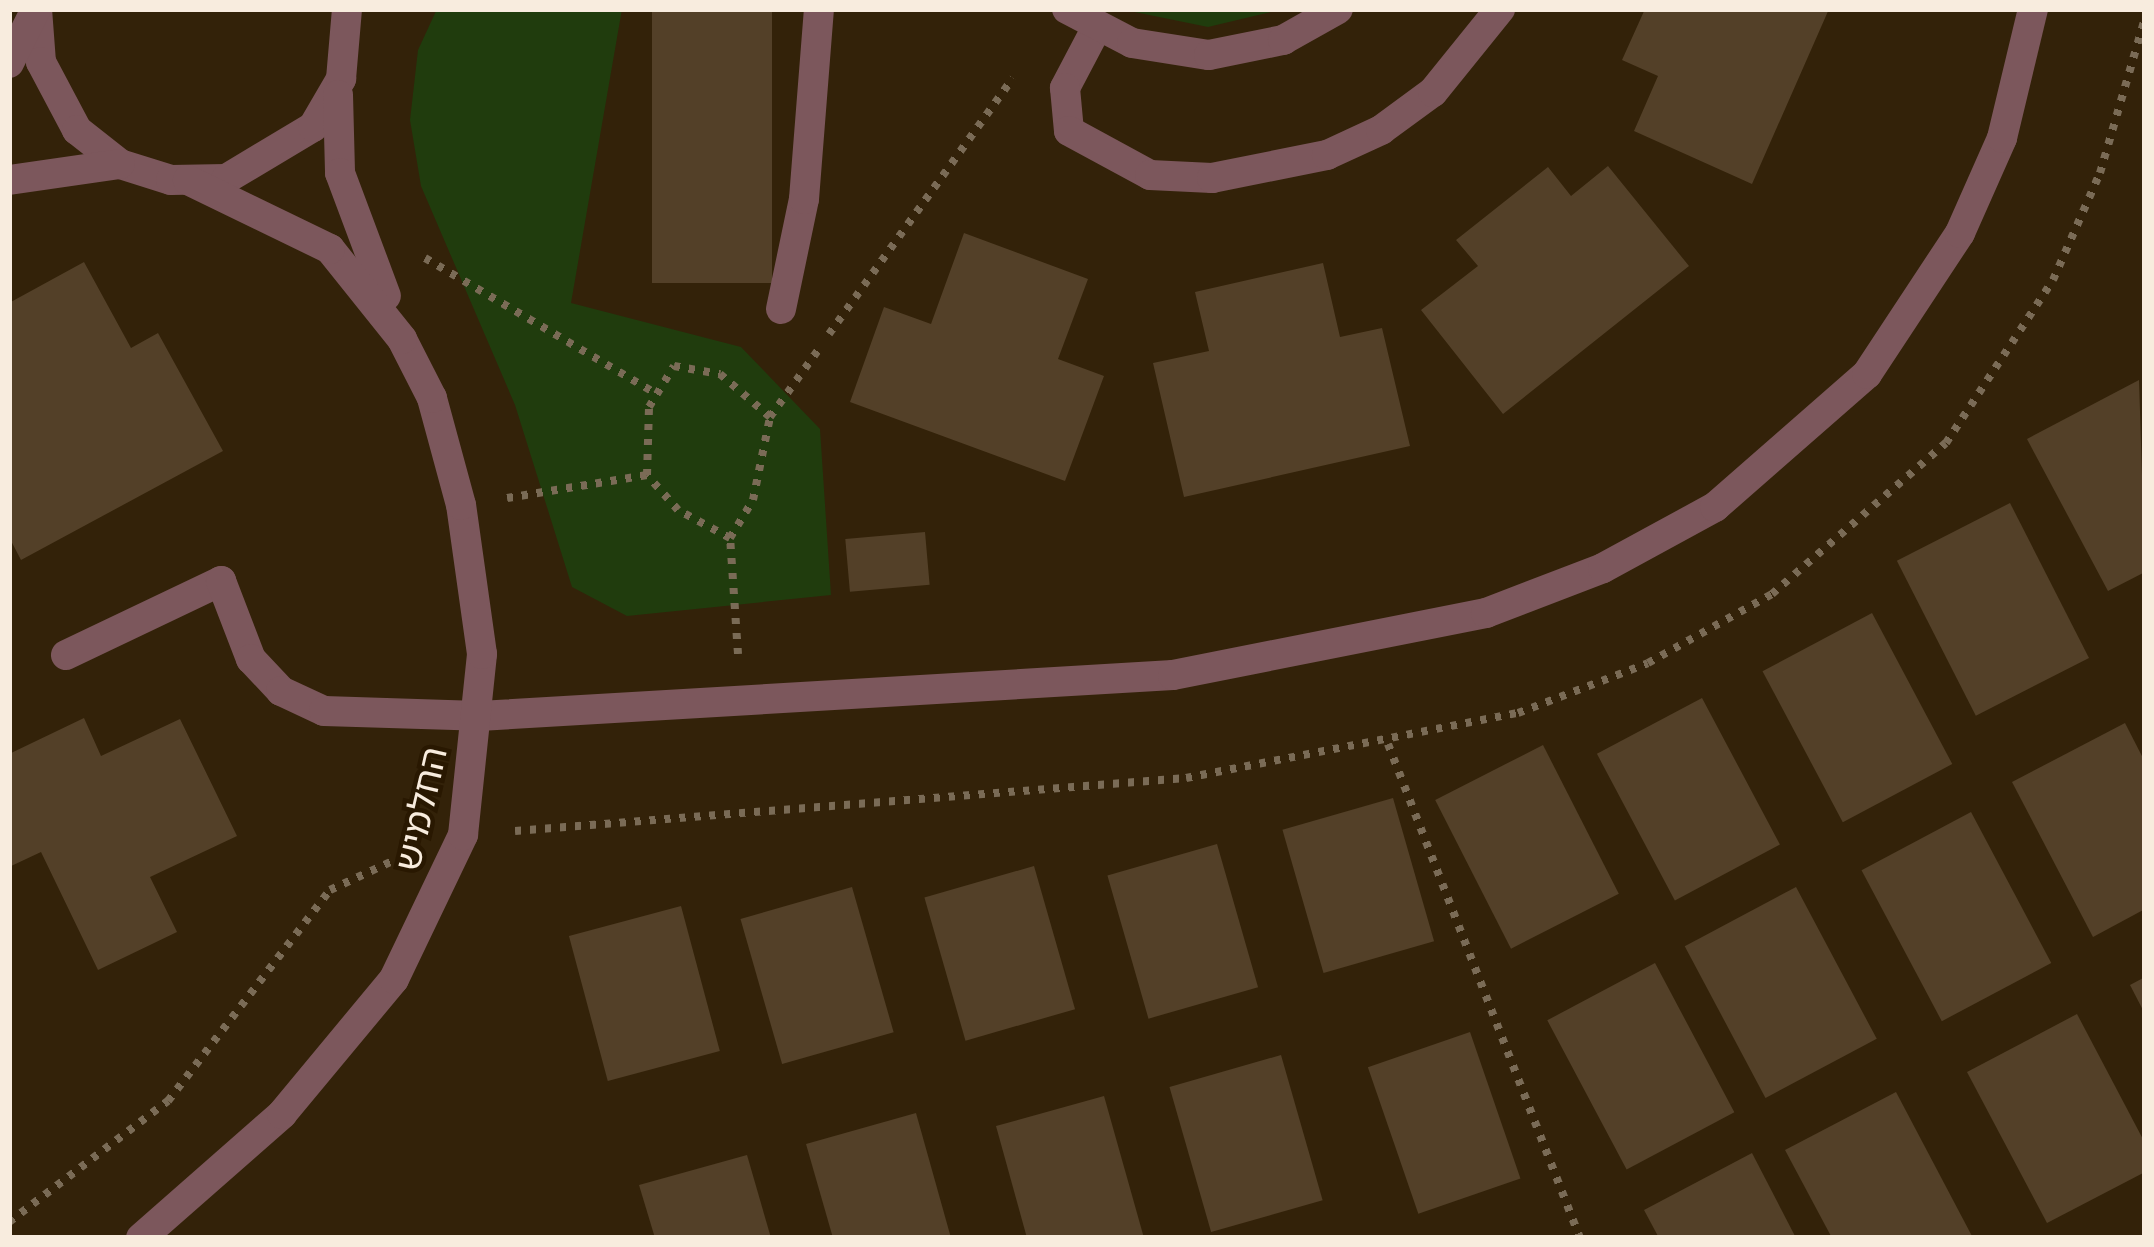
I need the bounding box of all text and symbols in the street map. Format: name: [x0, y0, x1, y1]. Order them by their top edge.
street label: החלמיש: [387, 743, 457, 875]

